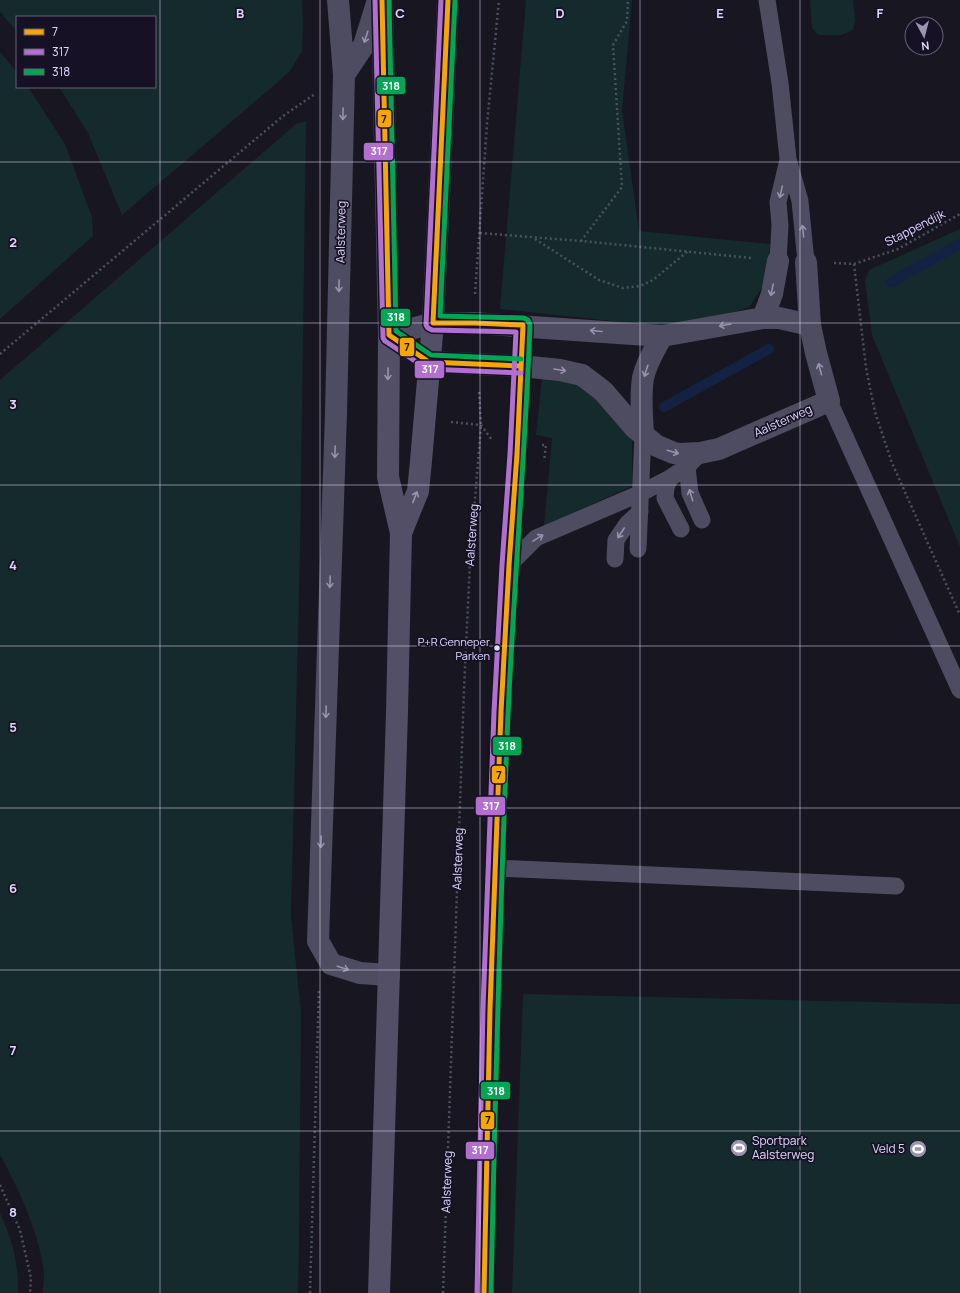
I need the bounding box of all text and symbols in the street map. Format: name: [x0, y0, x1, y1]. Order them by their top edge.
text: B: [236, 4, 244, 22]
text: C: [395, 4, 405, 22]
text: D: [555, 4, 565, 22]
text: E: [716, 4, 724, 22]
text: F: [877, 4, 884, 22]
legend: [16, 16, 156, 88]
north arrow: [904, 16, 944, 56]
text: 7: [52, 23, 58, 40]
one-way arrow: [362, 31, 369, 44]
text: N: [920, 38, 930, 54]
text: 317: [52, 43, 69, 60]
text: 318: [52, 63, 70, 80]
line badge: 318: [376, 76, 406, 95]
text: 318: [382, 78, 400, 93]
one-way arrow: [340, 107, 347, 120]
line badge: 7: [377, 109, 392, 128]
text: 7: [381, 111, 387, 126]
line badge: 317: [363, 142, 394, 161]
text: 317: [370, 143, 388, 158]
one-way arrow: [776, 185, 784, 198]
street label: Aalsterweg: [331, 201, 350, 263]
street label: Stappendijk: [882, 205, 949, 250]
one-way arrow: [800, 225, 807, 238]
text: 2: [9, 233, 17, 251]
one-way arrow: [336, 279, 343, 292]
one-way arrow: [768, 283, 776, 296]
line badge: 318: [380, 308, 411, 327]
text: 318: [387, 309, 405, 324]
one-way arrow: [719, 321, 732, 329]
one-way arrow: [590, 327, 603, 334]
line badge: 7: [399, 337, 415, 357]
text: 7: [404, 339, 410, 354]
line badge: 317: [414, 360, 445, 379]
text: 317: [421, 361, 439, 376]
one-way arrow: [816, 363, 823, 376]
one-way arrow: [641, 365, 649, 377]
one-way arrow: [553, 366, 566, 374]
one-way arrow: [384, 367, 392, 380]
text: 3: [9, 395, 17, 413]
street label: Aalsterweg: [751, 400, 815, 441]
one-way arrow: [331, 445, 338, 458]
one-way arrow: [666, 449, 679, 456]
one-way arrow: [687, 488, 694, 501]
one-way arrow: [412, 491, 420, 503]
street label: Aalsterweg: [461, 503, 482, 567]
one-way arrow: [617, 527, 625, 538]
one-way arrow: [532, 534, 544, 542]
text: 4: [9, 556, 17, 574]
one-way arrow: [326, 575, 334, 588]
place label: P+R Genneper Parken: [418, 634, 490, 663]
marker: P+R Genneper Parken: [492, 643, 502, 653]
one-way arrow: [322, 705, 329, 718]
text: 5: [9, 718, 17, 736]
line badge: 318: [492, 736, 522, 756]
text: 318: [498, 738, 516, 753]
line badge: 7: [491, 765, 506, 784]
text: 7: [496, 767, 502, 782]
line badge: 317: [475, 796, 506, 816]
text: 317: [482, 798, 500, 813]
street label: Aalsterweg: [448, 828, 467, 890]
one-way arrow: [317, 835, 325, 848]
text: 6: [9, 879, 17, 897]
one-way arrow: [336, 965, 349, 972]
text: 7: [10, 1041, 17, 1059]
line badge: 318: [480, 1081, 511, 1100]
text: 318: [487, 1083, 505, 1098]
line badge: 7: [480, 1111, 495, 1130]
text: 7: [485, 1112, 491, 1127]
place label: Sportpark Aalsterweg: [752, 1132, 814, 1163]
sports icon: Sportpark Aalsterweg: [729, 1138, 749, 1158]
sports icon: Veld 5: [908, 1139, 928, 1159]
place label: Veld 5: [872, 1140, 905, 1157]
line badge: 317: [465, 1141, 495, 1160]
text: 317: [471, 1142, 489, 1157]
street label: Aalsterweg: [437, 1151, 456, 1213]
text: 8: [9, 1203, 17, 1221]

